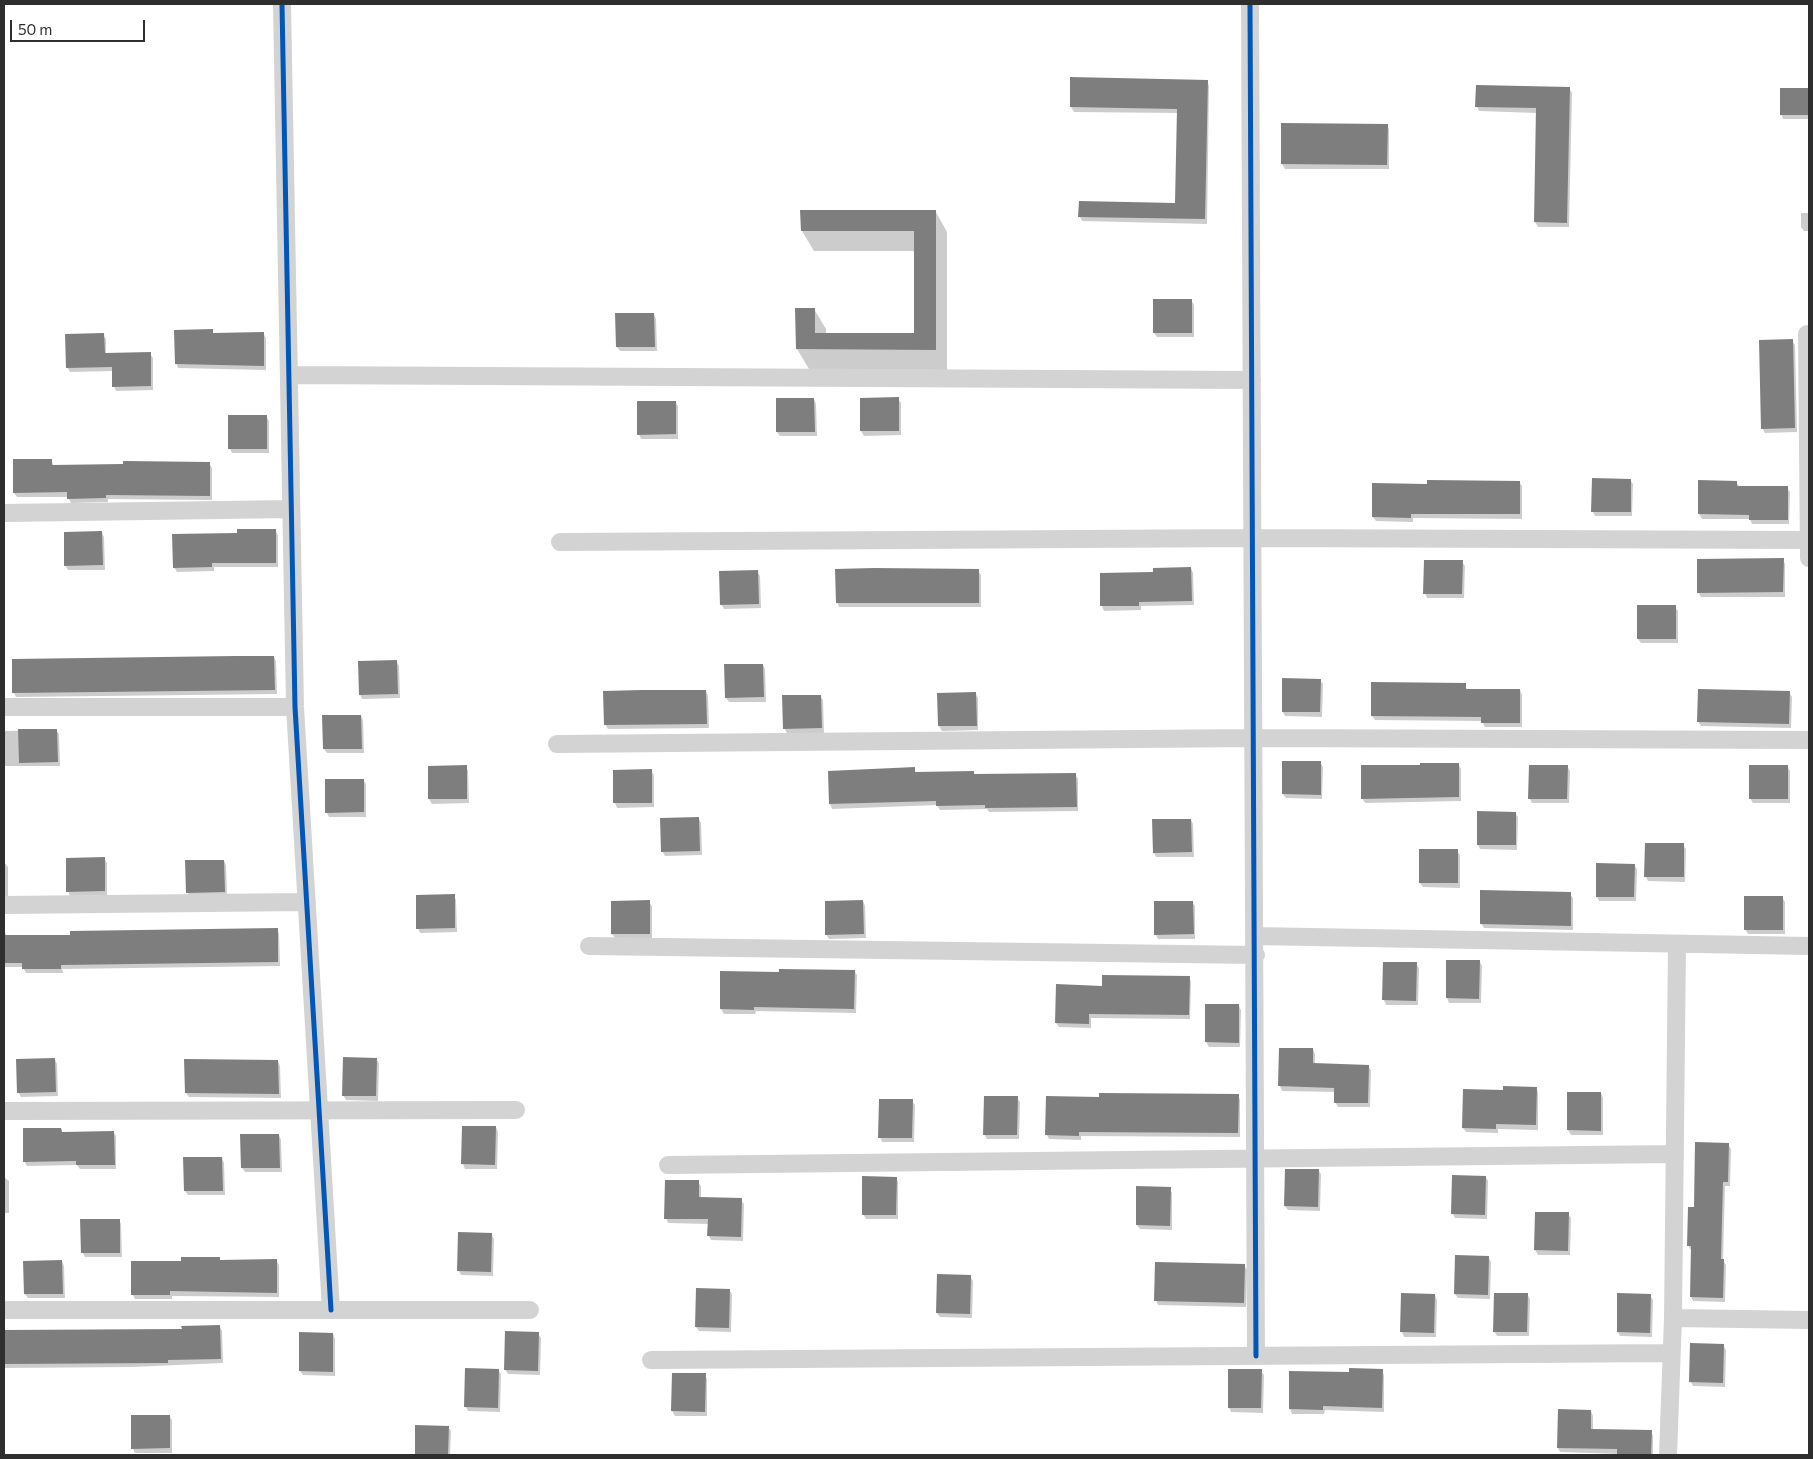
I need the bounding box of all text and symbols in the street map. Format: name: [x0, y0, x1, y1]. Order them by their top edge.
scale bar: [12, 10, 148, 42]
text: 50 m: [18, 20, 52, 38]

